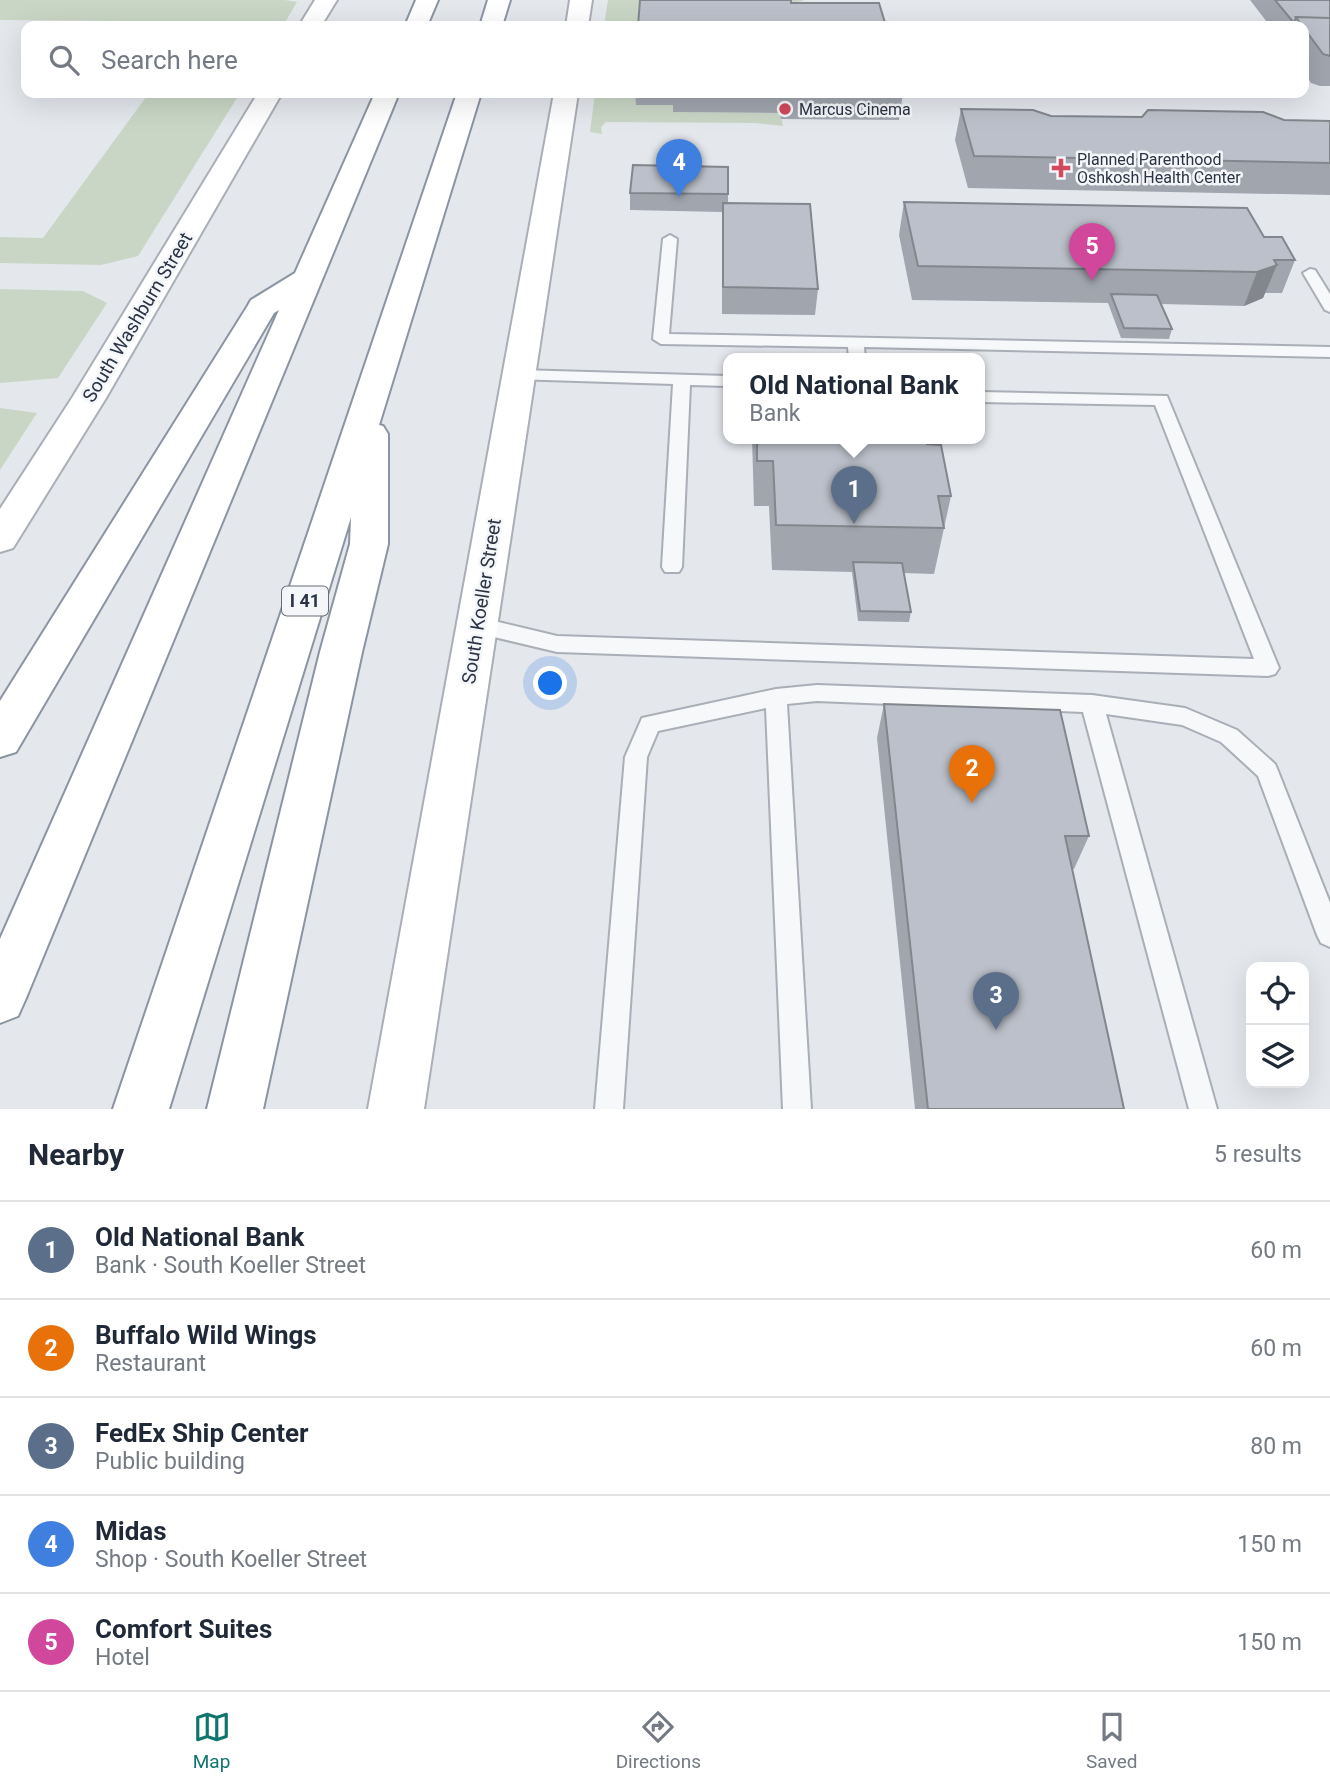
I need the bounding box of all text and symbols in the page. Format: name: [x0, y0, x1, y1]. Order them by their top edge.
search box: [21, 21, 1309, 98]
icon: search: [45, 41, 83, 79]
text: Search here: [101, 45, 238, 75]
place label: Marcus Cinema: [799, 100, 911, 119]
marker: Marcus Cinema: [777, 101, 793, 117]
pin: 4: [656, 139, 702, 197]
place label: Planned Parenthood Oshkosh Health Center: [1077, 150, 1241, 187]
marker: Planned Parenthood Oshkosh Health Center: [1051, 158, 1071, 178]
pin: 5: [1069, 223, 1115, 281]
street label: South Washburn Street: [78, 228, 197, 406]
popup: [723, 353, 985, 444]
text: Old National Bank: [749, 370, 959, 400]
text: Bank: [749, 400, 801, 427]
pin: 1: [831, 466, 877, 524]
street label: South Koeller Street: [457, 517, 506, 685]
road number: I 41: [282, 586, 328, 616]
your location: [533, 666, 567, 700]
pin: 2: [949, 745, 995, 803]
map controls: [1246, 962, 1309, 1088]
button: locate: [1246, 962, 1309, 1025]
pin: 3: [973, 972, 1019, 1030]
button: layers: [1246, 1025, 1309, 1088]
text: Nearby: [28, 1137, 124, 1172]
text: 5 results: [1214, 1141, 1302, 1168]
text: Old National Bank: [95, 1222, 304, 1252]
text: 1: [44, 1237, 58, 1264]
text: 60 m: [1250, 1237, 1302, 1264]
text: Bank · South Koeller Street: [95, 1252, 366, 1279]
text: Buffalo Wild Wings: [95, 1320, 317, 1350]
text: 2: [44, 1335, 58, 1362]
text: 60 m: [1250, 1335, 1302, 1362]
text: Restaurant: [95, 1350, 206, 1377]
text: FedEx Ship Center: [95, 1418, 309, 1448]
text: 3: [44, 1433, 58, 1460]
text: 80 m: [1250, 1433, 1302, 1460]
text: Public building: [95, 1448, 245, 1475]
text: Midas: [95, 1516, 167, 1546]
text: 4: [44, 1531, 58, 1558]
text: 150 m: [1237, 1531, 1302, 1558]
text: Shop · South Koeller Street: [95, 1546, 367, 1573]
text: Comfort Suites: [95, 1614, 272, 1644]
text: 5: [44, 1629, 58, 1656]
text: 150 m: [1237, 1629, 1302, 1656]
text: Hotel: [95, 1644, 150, 1671]
tab: Map: [193, 1708, 231, 1773]
tab: Directions: [616, 1708, 701, 1773]
tab: Saved: [1086, 1708, 1137, 1773]

